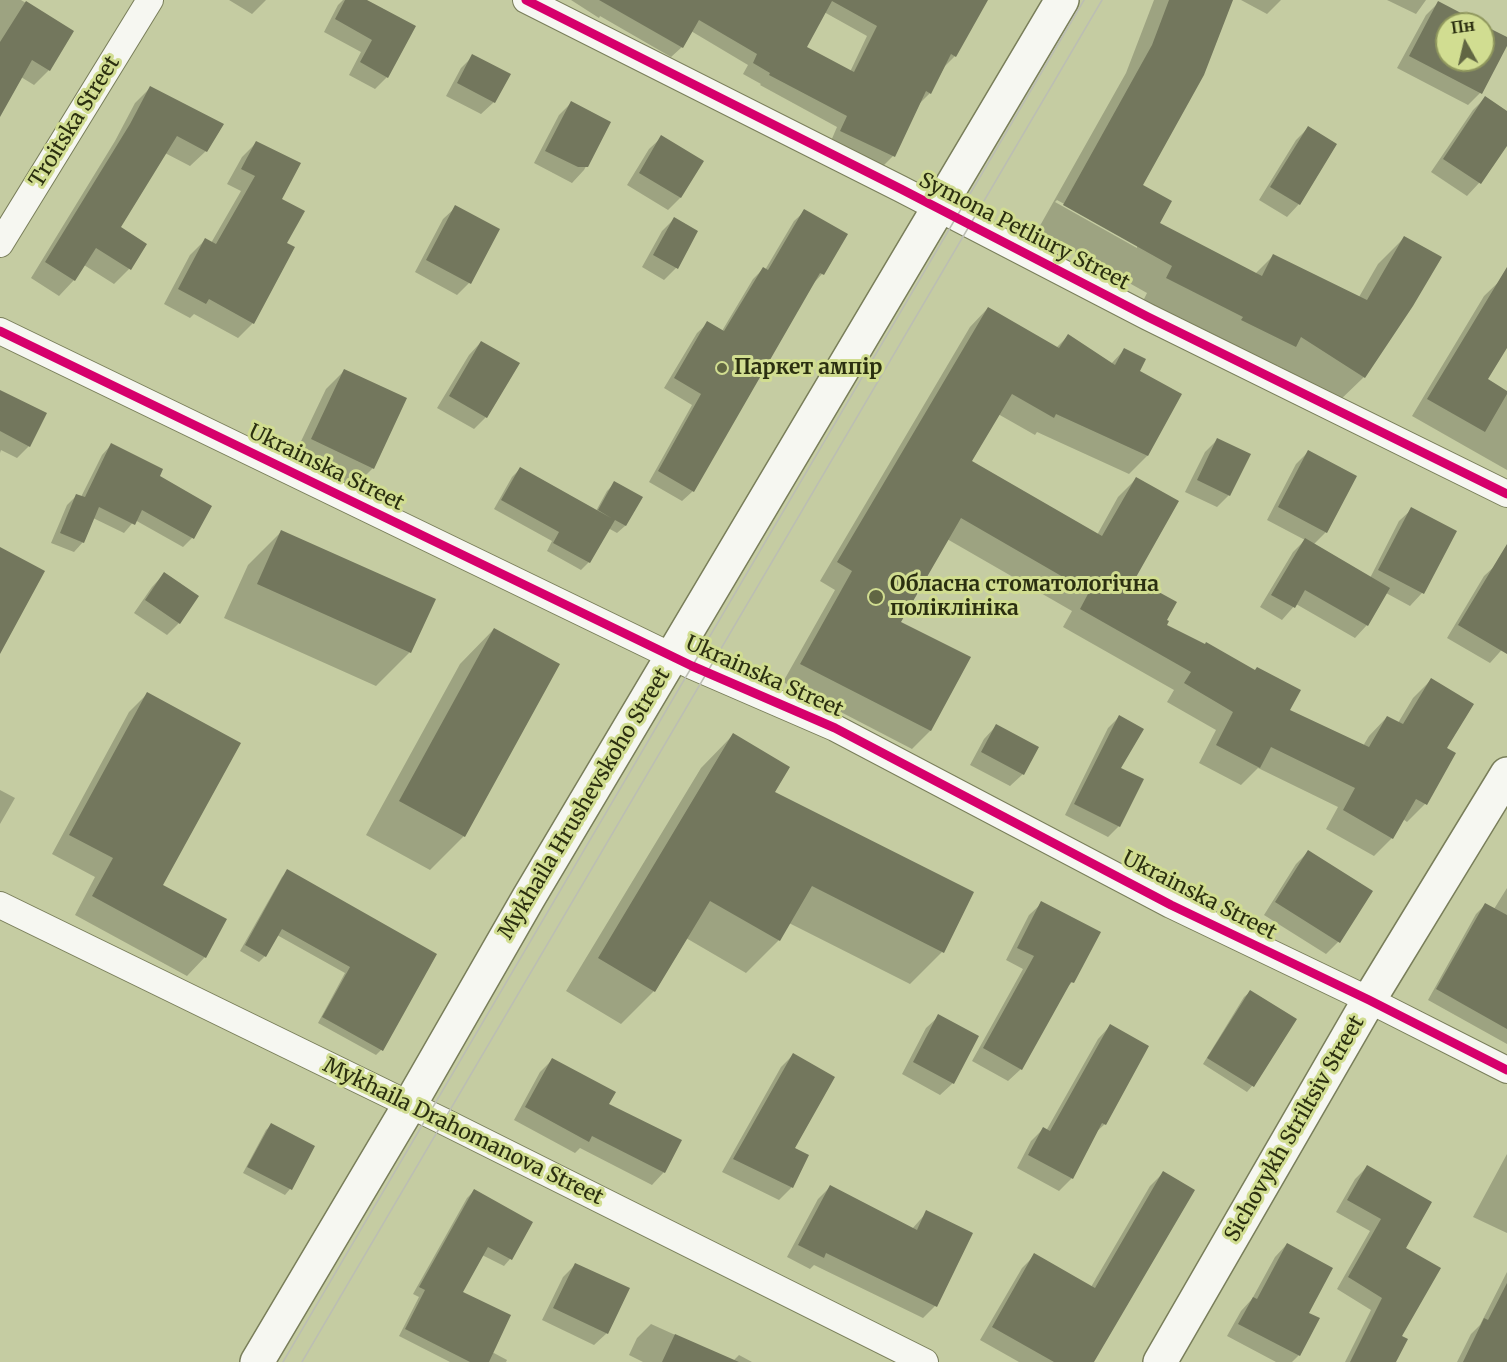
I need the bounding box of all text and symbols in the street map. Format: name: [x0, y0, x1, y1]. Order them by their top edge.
north arrow: [1435, 12, 1495, 72]
text: Пн: [1449, 15, 1476, 38]
street label: Troitska Street: [25, 52, 125, 192]
street label: Symona Petliury Street: [914, 168, 1134, 296]
place label: Паркет ампір: [734, 355, 882, 381]
marker: Паркет ампір: [715, 361, 729, 375]
street label: Ukrainska Street: [244, 419, 408, 517]
place label: Обласна стоматологічна поліклініка: [890, 572, 1159, 622]
marker: Обласна стоматологічна поліклініка: [867, 588, 885, 606]
street label: Ukrainska Street: [681, 631, 847, 723]
street label: Mykhaila Hrushevskoho Street: [494, 664, 676, 944]
street label: Ukrainska Street: [1118, 846, 1280, 946]
street label: Sichovykh Striltsiv Street: [1220, 1012, 1370, 1246]
street label: Mykhaila Drahomanova Street: [319, 1053, 607, 1211]

